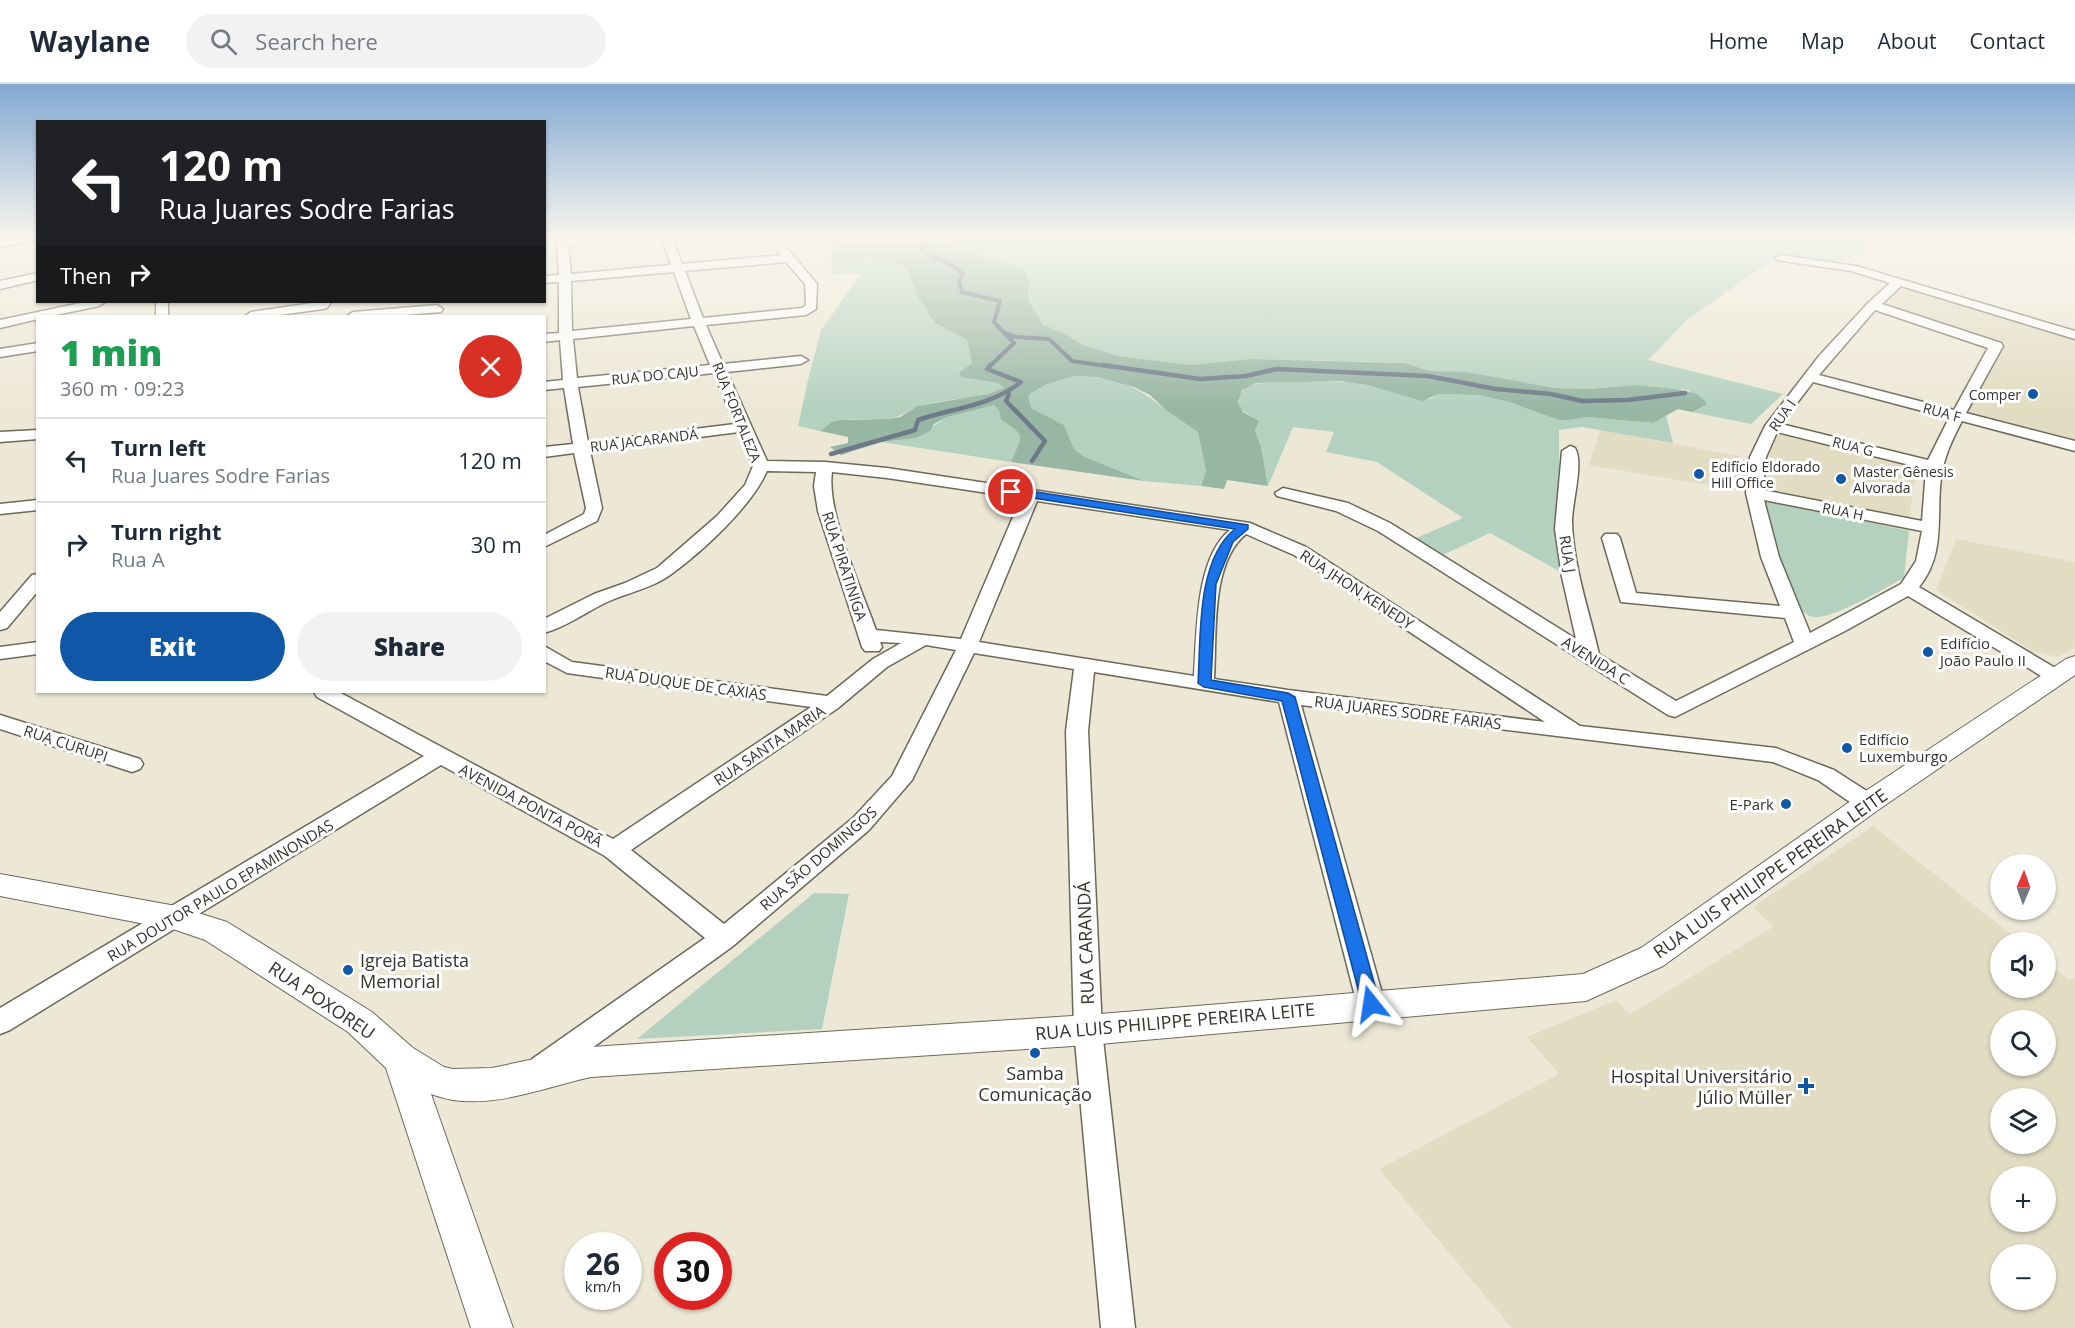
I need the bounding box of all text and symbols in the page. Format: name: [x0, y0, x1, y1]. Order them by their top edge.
search box: [186, 14, 606, 68]
text: Waylane: [30, 22, 150, 60]
icon: search: [207, 25, 240, 58]
text: Search here: [255, 26, 378, 56]
text: Home: [1709, 27, 1768, 55]
text: Map: [1801, 27, 1844, 55]
text: About: [1877, 27, 1937, 55]
text: Contact: [1970, 27, 2045, 55]
text: 120 m: [159, 136, 283, 193]
icon: left: [60, 144, 138, 222]
text: Rua Juares Sodre Farias: [159, 190, 455, 227]
icon: right: [123, 258, 156, 291]
text: Then: [60, 260, 111, 290]
text: 1 min: [60, 328, 162, 377]
button: close: [459, 335, 522, 398]
street label: RUA FORTALEZA: [708, 359, 766, 465]
street label: RUA DO CAJU: [610, 361, 700, 389]
text: 360 m · 09:23: [60, 375, 185, 402]
place label: Comper: [1969, 385, 2021, 404]
marker: Comper: [2026, 387, 2040, 401]
street label: RUA I: [1764, 395, 1800, 435]
street label: RUA F: [1921, 398, 1963, 426]
street label: RUA JACARANDÁ: [589, 424, 699, 456]
text: Turn left: [111, 432, 206, 462]
street label: RUA G: [1831, 432, 1875, 460]
icon: left: [60, 444, 93, 477]
text: 120 m: [458, 445, 522, 475]
place label: Edifício Eldorado Hill Office: [1711, 457, 1820, 492]
text: Rua Juares Sodre Farias: [111, 462, 330, 489]
place label: Master Gênesis Alvorada: [1853, 462, 1954, 497]
pin: [985, 466, 1036, 517]
marker: Edifício Eldorado Hill Office: [1692, 467, 1706, 481]
marker: Master Gênesis Alvorada: [1834, 472, 1848, 486]
icon: arrive: [994, 475, 1027, 508]
street label: RUA H: [1821, 498, 1865, 524]
street label: RUA PIRATINIGA: [818, 509, 872, 624]
text: Turn right: [111, 516, 222, 546]
icon: right: [60, 528, 93, 561]
text: 30 m: [471, 529, 522, 559]
street label: RUA J: [1555, 534, 1581, 574]
street label: RUA JHON KENEDY: [1296, 545, 1418, 634]
text: Rua A: [111, 546, 165, 573]
button: Exit: [60, 612, 285, 681]
button: Share: [297, 612, 522, 681]
street label: AVENIDA C: [1558, 631, 1634, 689]
place label: Edifício João Paulo II: [1938, 633, 2026, 670]
marker: Edifício João Paulo II: [1921, 645, 1935, 659]
street label: RUA DUQUE DE CAXIAS: [604, 662, 768, 704]
street label: RUA JUARES SODRE FARIAS: [1313, 691, 1503, 733]
street label: RUA SANTA MARIA: [709, 700, 829, 790]
street label: RUA CURUPI: [21, 720, 111, 766]
place label: Edifício Luxemburgo: [1859, 729, 1948, 766]
marker: Edifício Luxemburgo: [1840, 741, 1854, 755]
street label: AVENIDA PONTA PORÃ: [456, 759, 607, 852]
street label: RUA LUIS PHILIPPE PEREIRA LEITE: [1648, 783, 1892, 963]
place label: E-Park: [1729, 794, 1774, 814]
marker: E-Park: [1779, 797, 1793, 811]
street label: RUA SÃO DOMINGOS: [755, 802, 881, 914]
street label: RUA DOUTOR PAULO EPAMINONDAS: [103, 814, 337, 966]
north arrow: [1990, 854, 2056, 920]
map controls: [1990, 854, 2056, 1310]
street label: RUA CARANDÁ: [1071, 880, 1099, 1005]
button: sound: [1990, 932, 2056, 998]
place label: Igreja Batista Memorial: [360, 948, 469, 993]
street label: RUA POXOREU: [264, 955, 380, 1045]
marker: Igreja Batista Memorial: [341, 963, 355, 977]
position arrow: [1339, 972, 1403, 1036]
street label: RUA LUIS PHILIPPE PEREIRA LEITE: [1034, 997, 1316, 1045]
button: search: [1990, 1010, 2056, 1076]
marker: Samba Comunicação: [1028, 1046, 1042, 1060]
place label: Samba Comunicação: [978, 1061, 1092, 1106]
place label: Hospital Universitário Júlio Müller: [1611, 1064, 1793, 1109]
marker: Hospital Universitário Júlio Müller: [1797, 1077, 1815, 1095]
button: layers: [1990, 1088, 2056, 1154]
button: +: [1990, 1166, 2056, 1232]
speed limit sign: 30: [654, 1232, 732, 1310]
text: 26: [586, 1243, 620, 1284]
button: −: [1990, 1244, 2056, 1310]
text: km/h: [585, 1276, 621, 1296]

